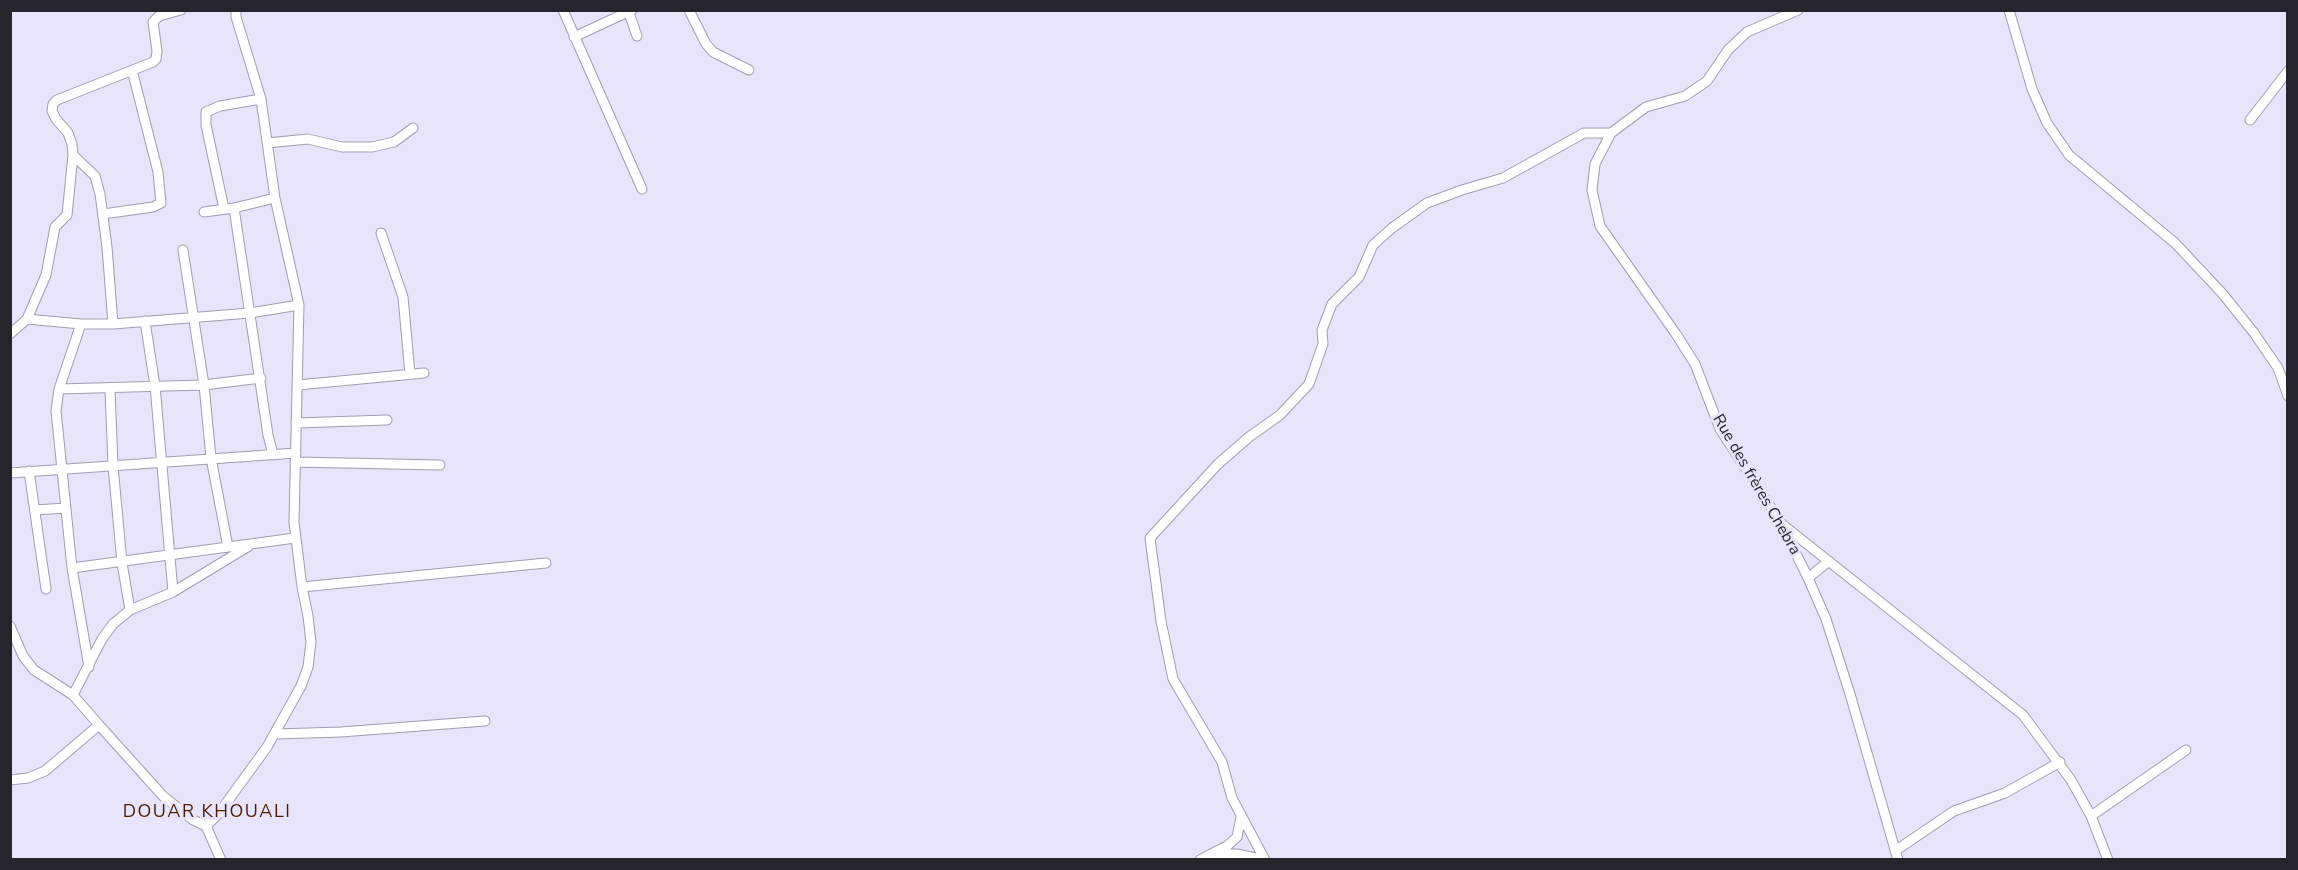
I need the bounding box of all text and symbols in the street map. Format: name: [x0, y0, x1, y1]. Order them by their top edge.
street label: Rue des frères Chebra: [1708, 411, 1804, 559]
district label: DOUAR KHOUALI: [123, 802, 291, 824]

